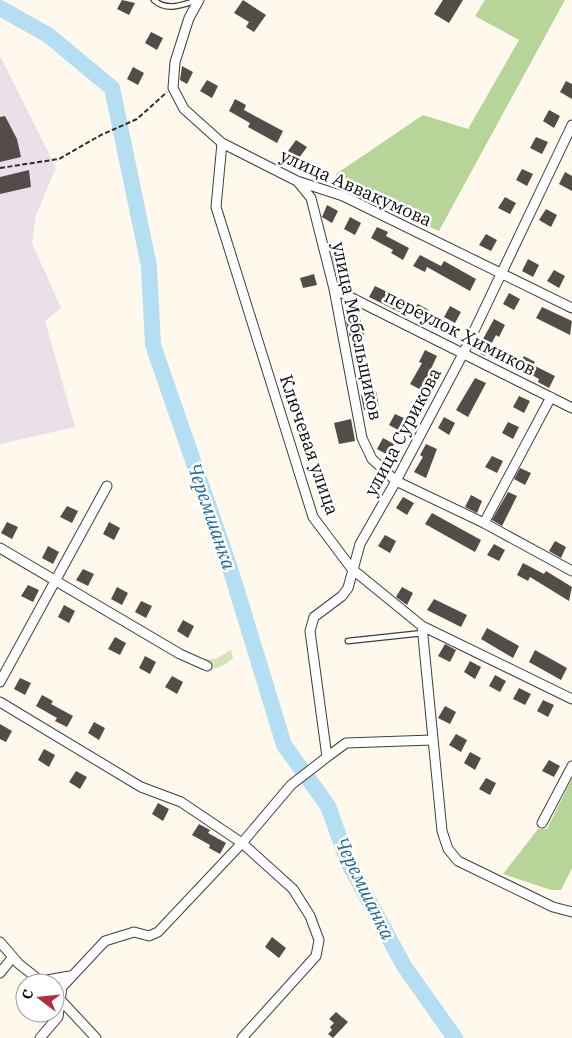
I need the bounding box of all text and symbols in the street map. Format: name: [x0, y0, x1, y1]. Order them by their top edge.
street label: улица Аввакумова: [277, 144, 436, 231]
street label: улица Мебельщиков: [327, 240, 388, 422]
street label: переулок Химиков: [381, 284, 540, 381]
street label: улица Сурикова: [359, 363, 446, 500]
street label: Ключевая улица: [275, 372, 344, 518]
water label: Черемшанка: [182, 459, 242, 573]
water label: Черемшанка: [330, 833, 401, 944]
north arrow: [15, 973, 65, 1023]
text: С: [18, 987, 37, 1001]

